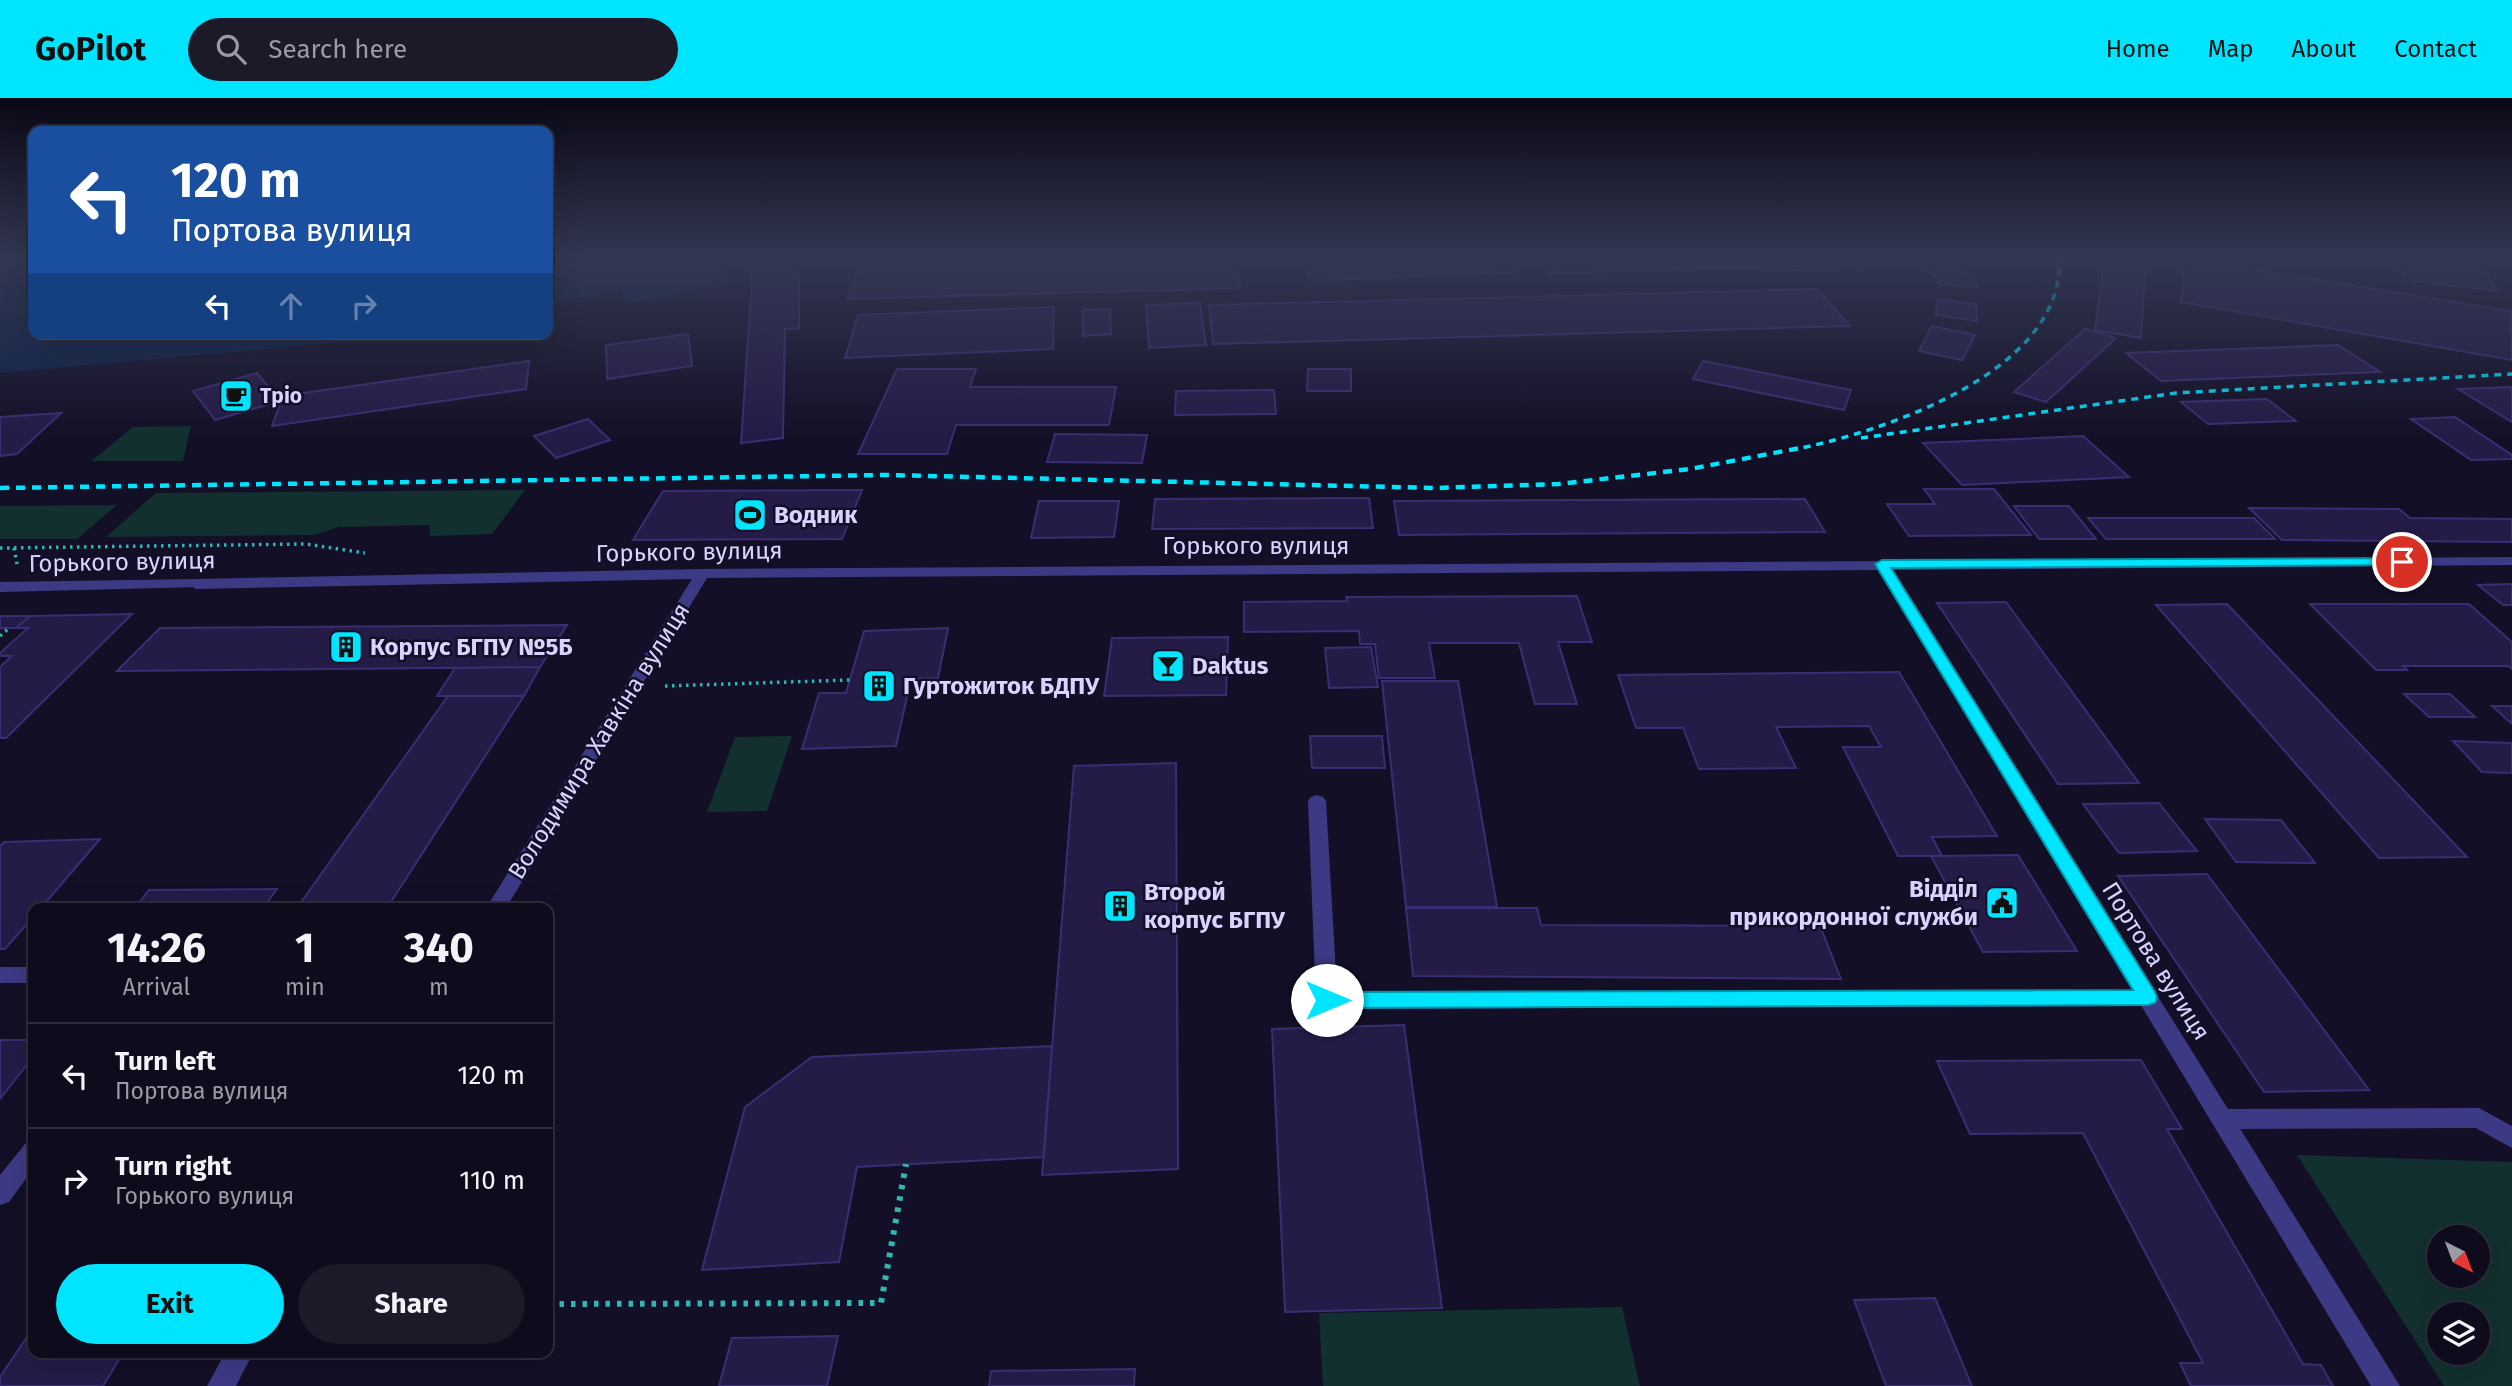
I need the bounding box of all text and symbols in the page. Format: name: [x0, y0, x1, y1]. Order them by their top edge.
search box: [188, 18, 678, 81]
text: GoPilot: [35, 29, 146, 69]
icon: search: [212, 30, 250, 68]
text: Search here: [268, 34, 407, 65]
text: Home: [2106, 35, 2170, 63]
text: Map: [2208, 35, 2254, 63]
text: About: [2292, 35, 2356, 63]
text: Contact: [2394, 35, 2477, 63]
text: 120 m: [171, 151, 301, 210]
icon: left: [56, 154, 147, 245]
text: Портова вулиця: [171, 211, 412, 249]
icon: left: [199, 287, 237, 325]
icon: ahead: [272, 287, 310, 325]
icon: right: [345, 287, 383, 325]
cafe icon: Тріо: [217, 377, 255, 415]
place label: Тріо: [260, 383, 302, 409]
sports icon: Водник: [731, 496, 769, 534]
place label: Водник: [774, 501, 858, 529]
street label: Горького вулиця: [1162, 532, 1350, 560]
pin: [2372, 532, 2432, 592]
street label: Горького вулиця: [595, 536, 783, 568]
icon: arrive: [2383, 543, 2421, 581]
street label: Горького вулиця: [28, 546, 216, 578]
street label: Володимира Хавкіна вулиця: [502, 598, 696, 884]
building icon: Корпус БГПУ №5Б: [327, 628, 365, 666]
place label: Корпус БГПУ №5Б: [370, 633, 573, 661]
bar icon: Daktus: [1149, 647, 1187, 685]
place label: Daktus: [1192, 652, 1269, 680]
building icon: Гуртожиток БДПУ: [860, 667, 898, 705]
place label: Гуртожиток БДПУ: [903, 672, 1100, 700]
place label: Відділ прикордонної служби: [1729, 875, 1978, 931]
street label: Портова вулиця: [2096, 877, 2216, 1045]
place label: Второй корпус БГПУ: [1144, 878, 1286, 934]
public building icon: Відділ прикордонної служби: [1983, 884, 2021, 922]
building icon: Второй корпус БГПУ: [1101, 887, 1139, 925]
text: 14:26: [107, 923, 206, 973]
text: 1: [295, 923, 315, 973]
text: 340: [404, 923, 474, 973]
position arrow: [1290, 963, 1364, 1037]
text: Arrival: [123, 973, 190, 1001]
text: min: [285, 973, 325, 1001]
text: m: [429, 973, 449, 1001]
text: Turn left: [115, 1046, 216, 1077]
icon: left: [56, 1057, 94, 1095]
text: 120 m: [457, 1060, 525, 1091]
text: Портова вулиця: [115, 1077, 289, 1105]
text: Turn right: [115, 1151, 232, 1182]
icon: right: [56, 1162, 94, 1200]
text: 110 m: [459, 1165, 525, 1196]
text: Горького вулиця: [115, 1182, 294, 1210]
north arrow: [2427, 1225, 2490, 1288]
map controls: [2427, 1225, 2490, 1365]
button: Exit: [56, 1264, 284, 1344]
button: Share: [298, 1264, 525, 1344]
button: layers: [2427, 1302, 2490, 1365]

